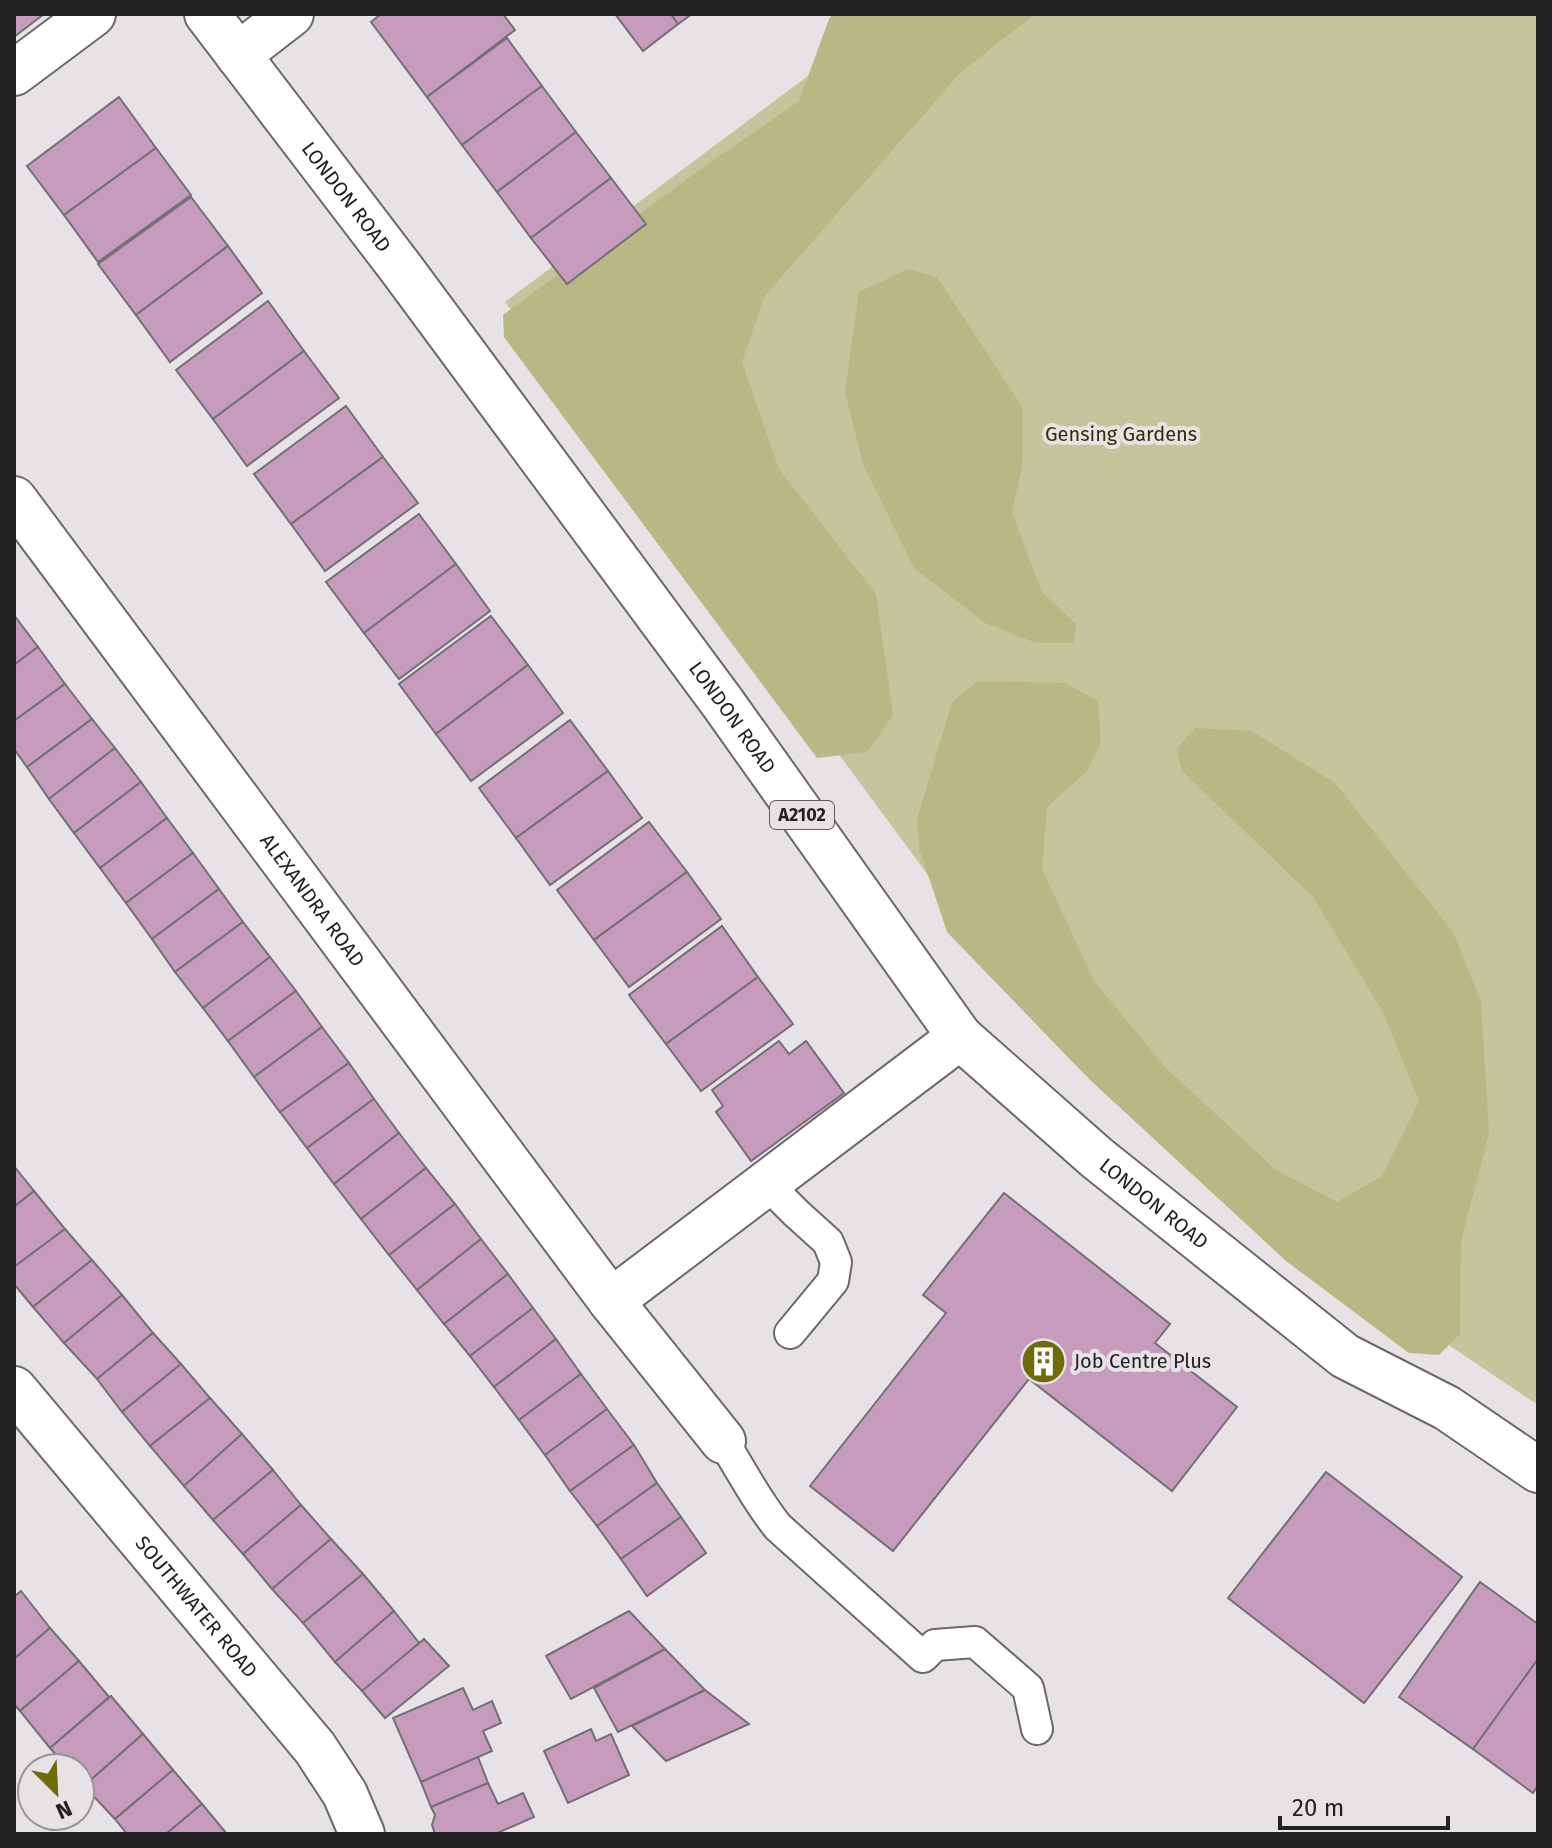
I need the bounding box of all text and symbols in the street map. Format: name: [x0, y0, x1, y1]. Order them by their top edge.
street label: LONDON ROAD: [297, 137, 396, 257]
park label: Gensing Gardens: [1045, 422, 1197, 446]
street label: LONDON ROAD: [684, 657, 781, 778]
road number: A2102: [770, 801, 834, 829]
street label: ALEXANDRA ROAD: [255, 829, 370, 971]
street label: LONDON ROAD: [1095, 1153, 1213, 1254]
building icon: Job Centre Plus: [1019, 1337, 1067, 1385]
place label: Job Centre Plus: [1074, 1349, 1211, 1373]
street label: SOUTHWATER ROAD: [130, 1531, 263, 1682]
north arrow: [16, 1752, 96, 1832]
scale bar: [1280, 1780, 1448, 1830]
text: 20 m: [1292, 1794, 1344, 1822]
text: N: [52, 1795, 76, 1825]

